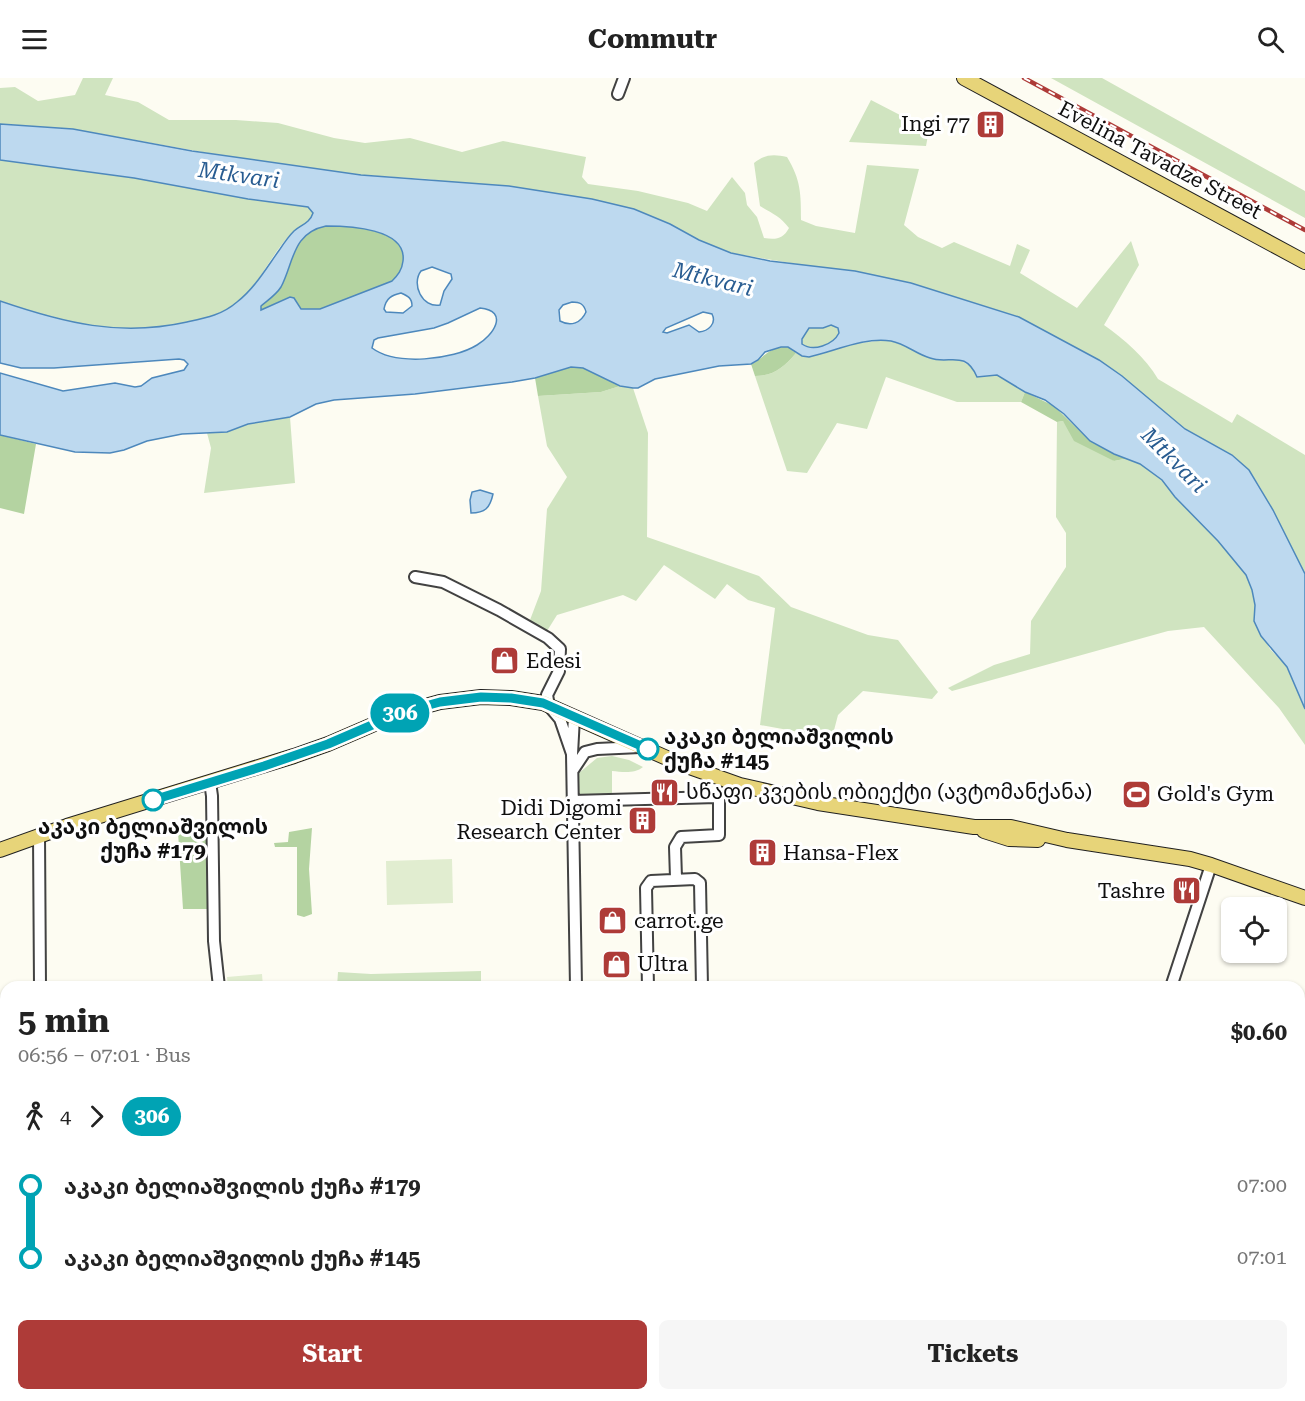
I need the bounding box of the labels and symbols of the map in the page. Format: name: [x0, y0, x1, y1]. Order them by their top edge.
street label: Evelina Tavadze Street: [1054, 96, 1266, 224]
building icon: Ingi 77: [975, 108, 1007, 140]
place label: Ingi 77: [901, 112, 970, 136]
water label: Mtkvari: [196, 157, 281, 193]
water label: Mtkvari: [669, 257, 756, 301]
water label: Mtkvari: [1136, 422, 1212, 498]
shop icon: Edesi: [489, 645, 521, 677]
place label: Edesi: [526, 649, 582, 673]
line badge: 306: [366, 694, 434, 732]
place label: აკაკი ბელიაშვილის ქუჩა #145: [664, 725, 894, 773]
marker: აკაკი ბელიაშვილის ქუჩა #145: [637, 738, 659, 760]
restaurant icon: სწაფი კვების ობიექტი (ავტომანქანა): [649, 776, 681, 808]
sports icon: Gold's Gym: [1120, 778, 1152, 810]
place label: სწაფი კვების ობიექტი (ავტომანქანა): [686, 780, 1092, 804]
place label: Gold's Gym: [1157, 782, 1274, 806]
marker: აკაკი ბელიაშვილის ქუჩა #179: [142, 789, 164, 811]
place label: Didi Digomi Research Center: [456, 796, 622, 844]
building icon: Didi Digomi Research Center: [627, 804, 659, 836]
place label: აკაკი ბელიაშვილის ქუჩა #179: [38, 815, 268, 863]
building icon: Hansa-Flex: [746, 837, 778, 869]
place label: Hansa-Flex: [783, 841, 898, 865]
restaurant icon: Tashre: [1170, 875, 1202, 907]
place label: Tashre: [1097, 879, 1165, 903]
shop icon: carrot.ge: [597, 905, 629, 937]
place label: carrot.ge: [634, 909, 724, 933]
shop icon: Ultra: [600, 948, 632, 980]
place label: Ultra: [637, 952, 689, 976]

